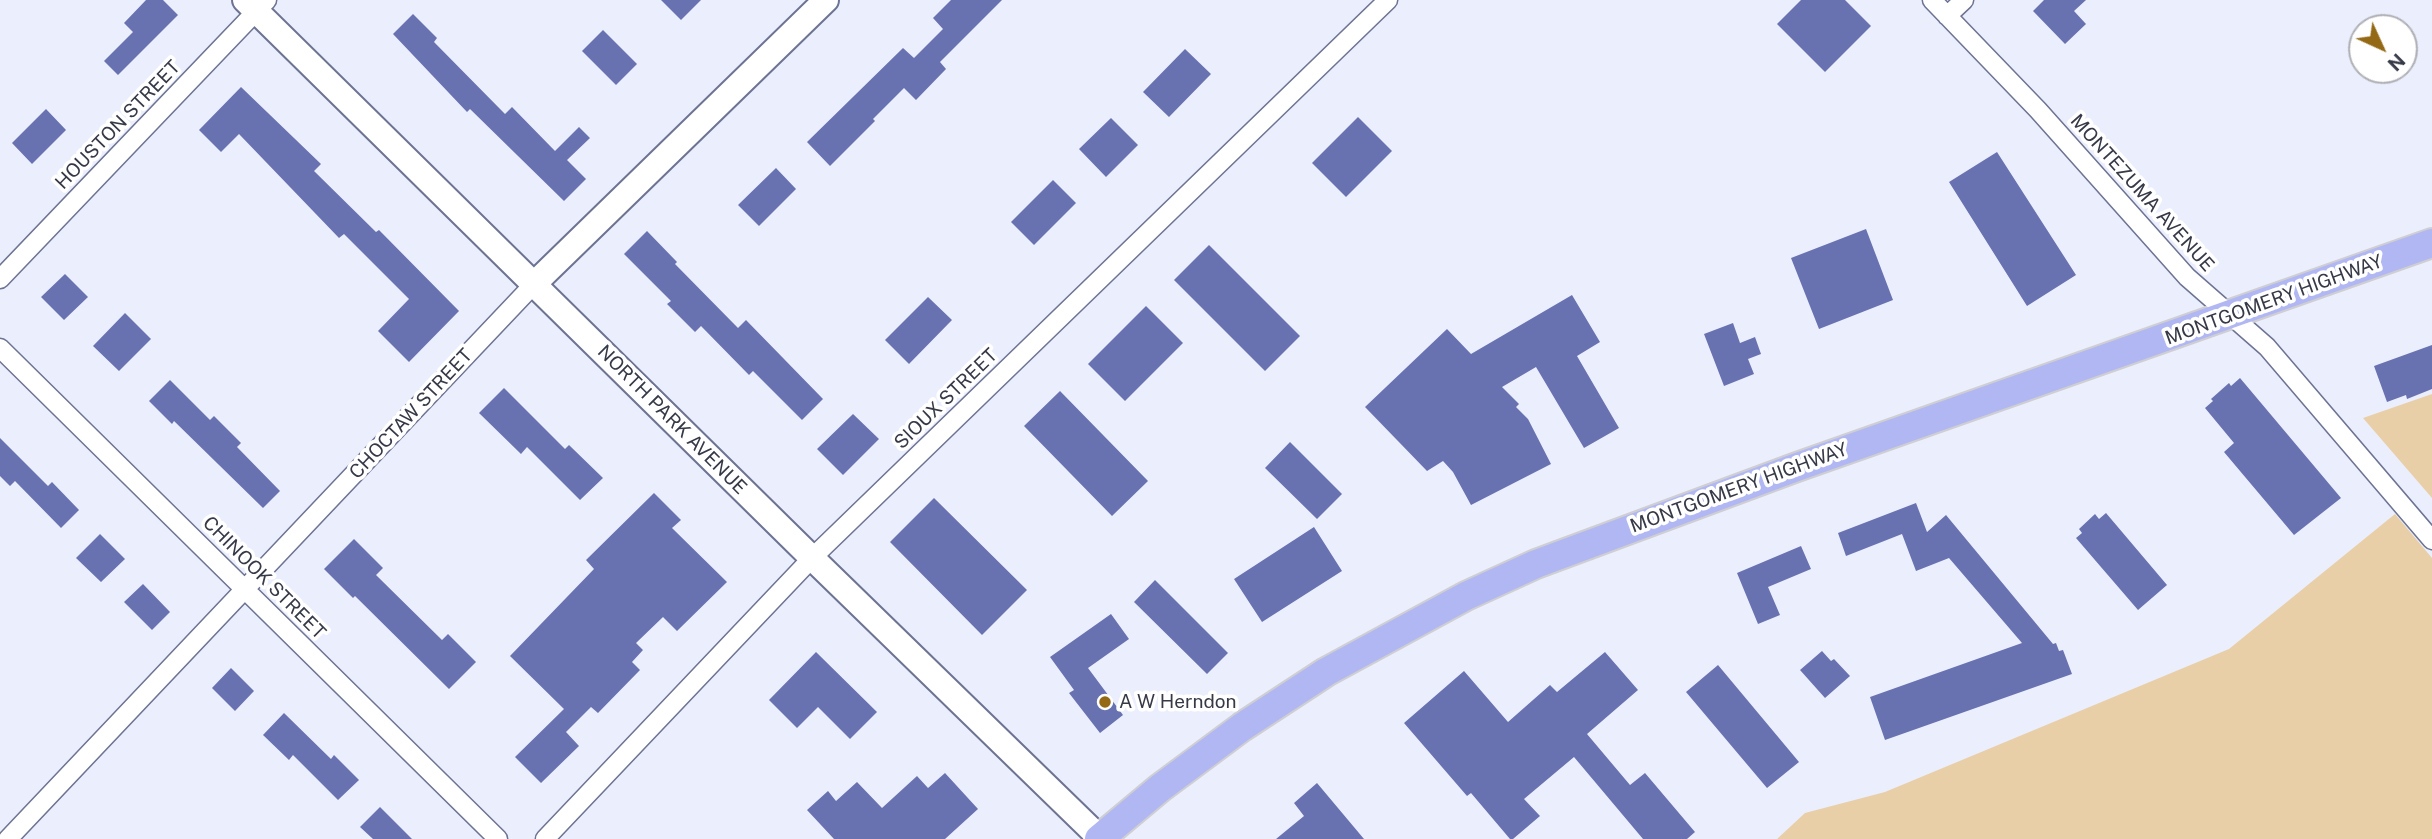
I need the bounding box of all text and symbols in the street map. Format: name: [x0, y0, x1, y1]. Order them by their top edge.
north arrow: [2348, 14, 2418, 84]
text: N: [2383, 49, 2409, 75]
street label: HOUSTON STREET: [51, 56, 185, 194]
street label: MONTEZUMA AVENUE: [2065, 110, 2219, 276]
street label: MONTGOMERY HIGHWAY: [2162, 250, 2386, 350]
street label: NORTH PARK AVENUE: [593, 341, 751, 499]
street label: CHOCTAW STREET: [345, 344, 477, 484]
street label: SIOUX STREET: [890, 344, 1002, 454]
street label: MONTGOMERY HIGHWAY: [1627, 438, 1851, 538]
street label: CHINOOK STREET: [198, 512, 330, 644]
place label: A W Herndon: [1119, 691, 1236, 713]
marker: A W Herndon: [1097, 694, 1113, 710]

